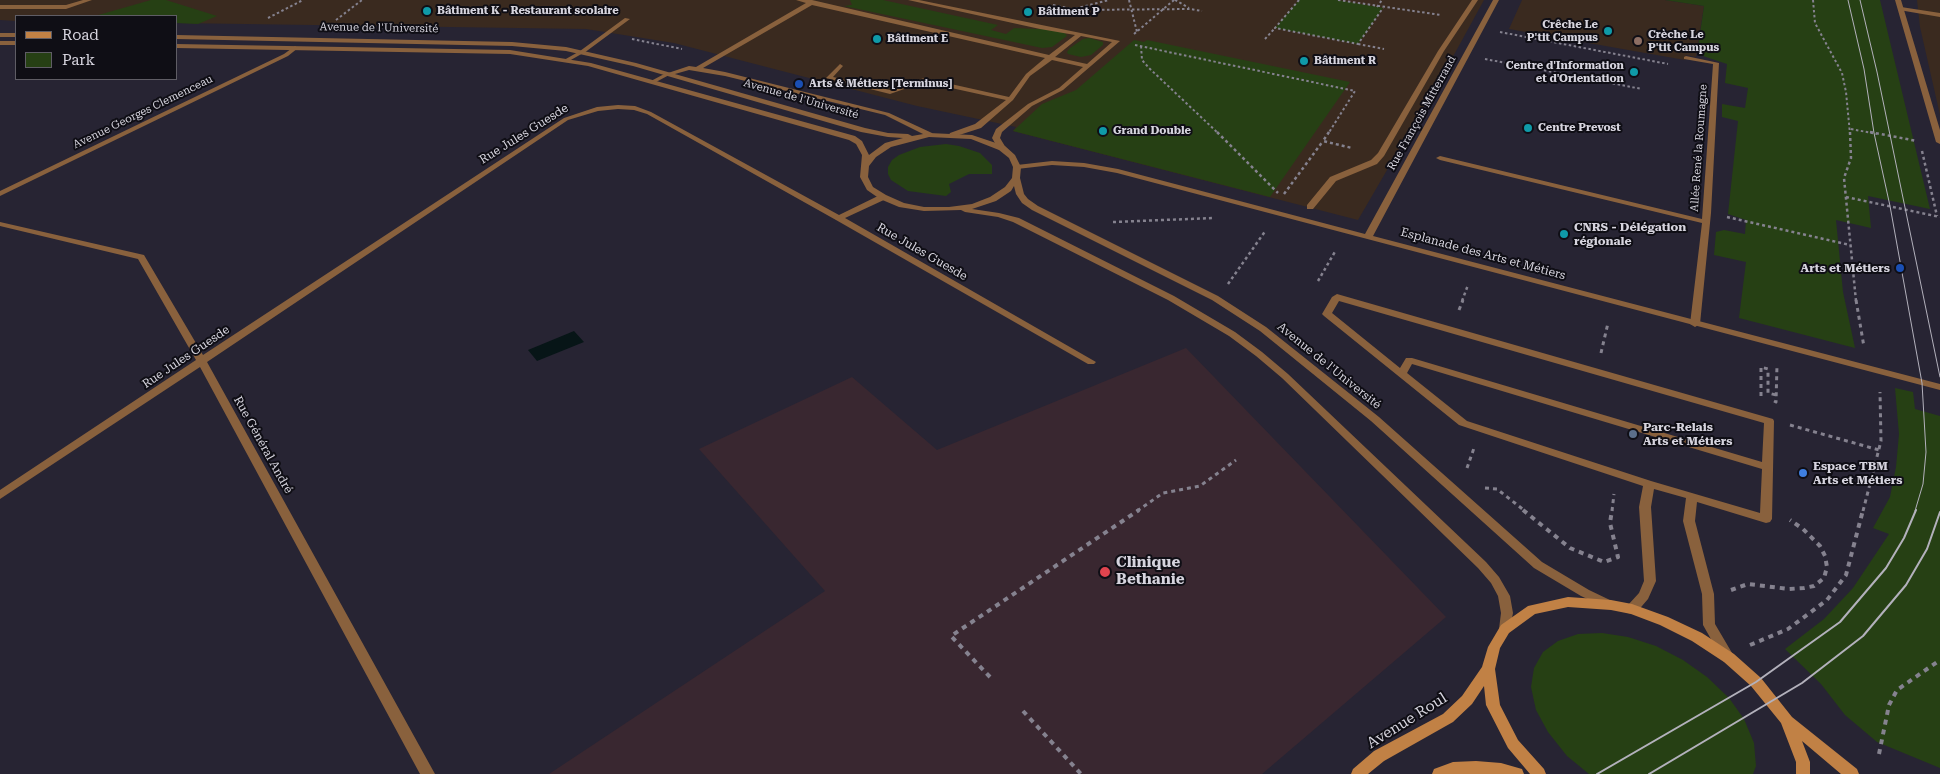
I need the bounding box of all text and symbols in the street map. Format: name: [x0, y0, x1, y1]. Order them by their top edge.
place label: Bâtiment K - Restaurant scolaire: [437, 4, 619, 18]
marker: Bâtiment K - Restaurant scolaire: [421, 5, 433, 17]
place label: Bâtiment P: [1038, 5, 1100, 19]
marker: Bâtiment P: [1022, 6, 1034, 18]
legend: [15, 15, 178, 80]
place label: Crêche Le P'tit Campus: [1527, 18, 1598, 44]
street label: Avenue de l'Université: [319, 20, 439, 36]
marker: Crêche Le P'tit Campus: [1602, 25, 1614, 37]
text: Road: [62, 26, 99, 44]
place label: Crèche Le P'tit Campus: [1648, 28, 1719, 54]
place label: Bâtiment E: [887, 32, 948, 46]
marker: Bâtiment E: [871, 33, 883, 45]
marker: Crèche Le P'tit Campus: [1632, 35, 1644, 47]
text: Park: [62, 51, 95, 69]
street label: Rue François Mitterrand: [1385, 53, 1459, 173]
place label: Bâtiment R: [1314, 54, 1376, 68]
marker: Bâtiment R: [1298, 55, 1310, 67]
place label: Centre d'Information et d'Orientation: [1506, 59, 1624, 85]
marker: Centre d'Information et d'Orientation: [1628, 66, 1640, 78]
street label: Avenue Georges Clemenceau: [71, 72, 215, 152]
street label: Avenue de l'Université: [742, 76, 860, 122]
place label: Arts & Métiers [Terminus]: [809, 77, 952, 91]
marker: Arts & Métiers [Terminus]: [793, 78, 805, 90]
street label: Allée René la Roumagne: [1688, 84, 1710, 212]
street label: Rue Jules Guesde: [477, 101, 571, 167]
place label: Centre Prevost: [1538, 121, 1621, 135]
marker: Centre Prevost: [1522, 122, 1534, 134]
place label: Grand Double: [1113, 124, 1191, 138]
marker: Grand Double: [1097, 125, 1109, 137]
street label: Rue Jules Guesde: [874, 220, 970, 284]
place label: CNRS - Délégation régionale: [1574, 220, 1686, 248]
street label: Esplanade des Arts et Métiers: [1399, 225, 1567, 283]
marker: CNRS - Délégation régionale: [1558, 228, 1570, 240]
place label: Arts et Métiers: [1801, 261, 1890, 275]
marker: Arts et Métiers: [1894, 262, 1906, 274]
street label: Avenue de l'Université: [1274, 320, 1384, 412]
street label: Rue Jules Guesde: [140, 323, 232, 391]
street label: Rue Général André: [230, 394, 296, 496]
place label: Parc-Relais Arts et Métiers: [1643, 420, 1732, 448]
marker: Parc-Relais Arts et Métiers: [1627, 428, 1639, 440]
place label: Espace TBM Arts et Métiers: [1813, 459, 1902, 487]
marker: Espace TBM Arts et Métiers: [1797, 467, 1809, 479]
place label: Clinique Bethanie: [1116, 554, 1184, 589]
marker: Clinique Bethanie: [1098, 565, 1112, 579]
street label: Avenue Roul: [1364, 689, 1450, 753]

